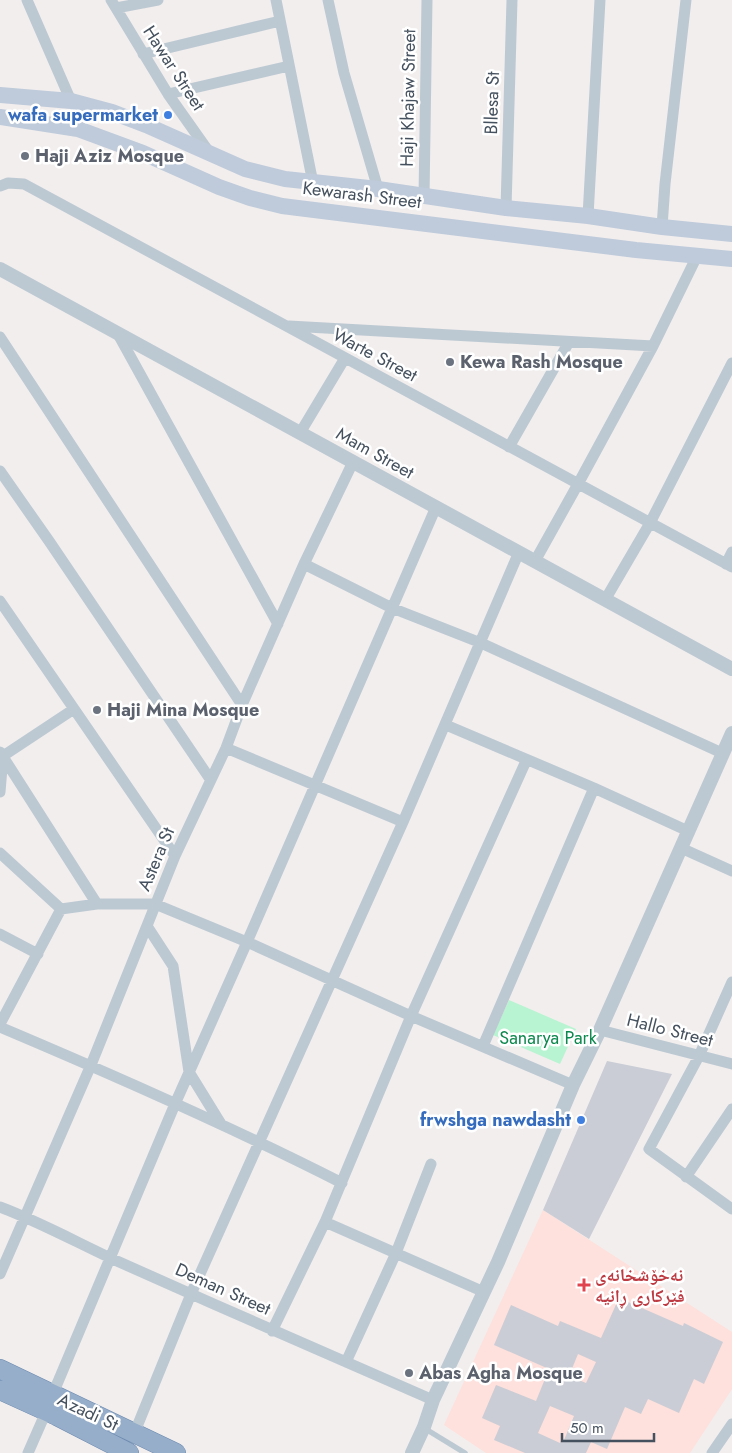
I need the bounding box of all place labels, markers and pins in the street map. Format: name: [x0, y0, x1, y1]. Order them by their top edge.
place label: wafa supermarket: [7, 102, 158, 128]
marker: wafa supermarket: [162, 109, 174, 121]
place label: Haji Aziz Mosque: [35, 143, 184, 169]
marker: Haji Aziz Mosque: [19, 150, 31, 162]
place label: Kewa Rash Mosque: [460, 349, 623, 375]
marker: Kewa Rash Mosque: [444, 356, 456, 368]
place label: Haji Mina Mosque: [107, 697, 259, 723]
marker: Haji Mina Mosque: [91, 704, 103, 716]
place label: frwshga nawdasht: [420, 1107, 571, 1133]
marker: frwshga nawdasht: [575, 1114, 587, 1126]
place label: نەخۆشخانەی فێرکاری ڕانیە: [595, 1262, 685, 1309]
marker: نەخۆشخانەی فێرکاری ڕانیە: [577, 1278, 591, 1292]
place label: Abas Agha Mosque: [418, 1360, 583, 1386]
marker: Abas Agha Mosque: [403, 1367, 415, 1379]

